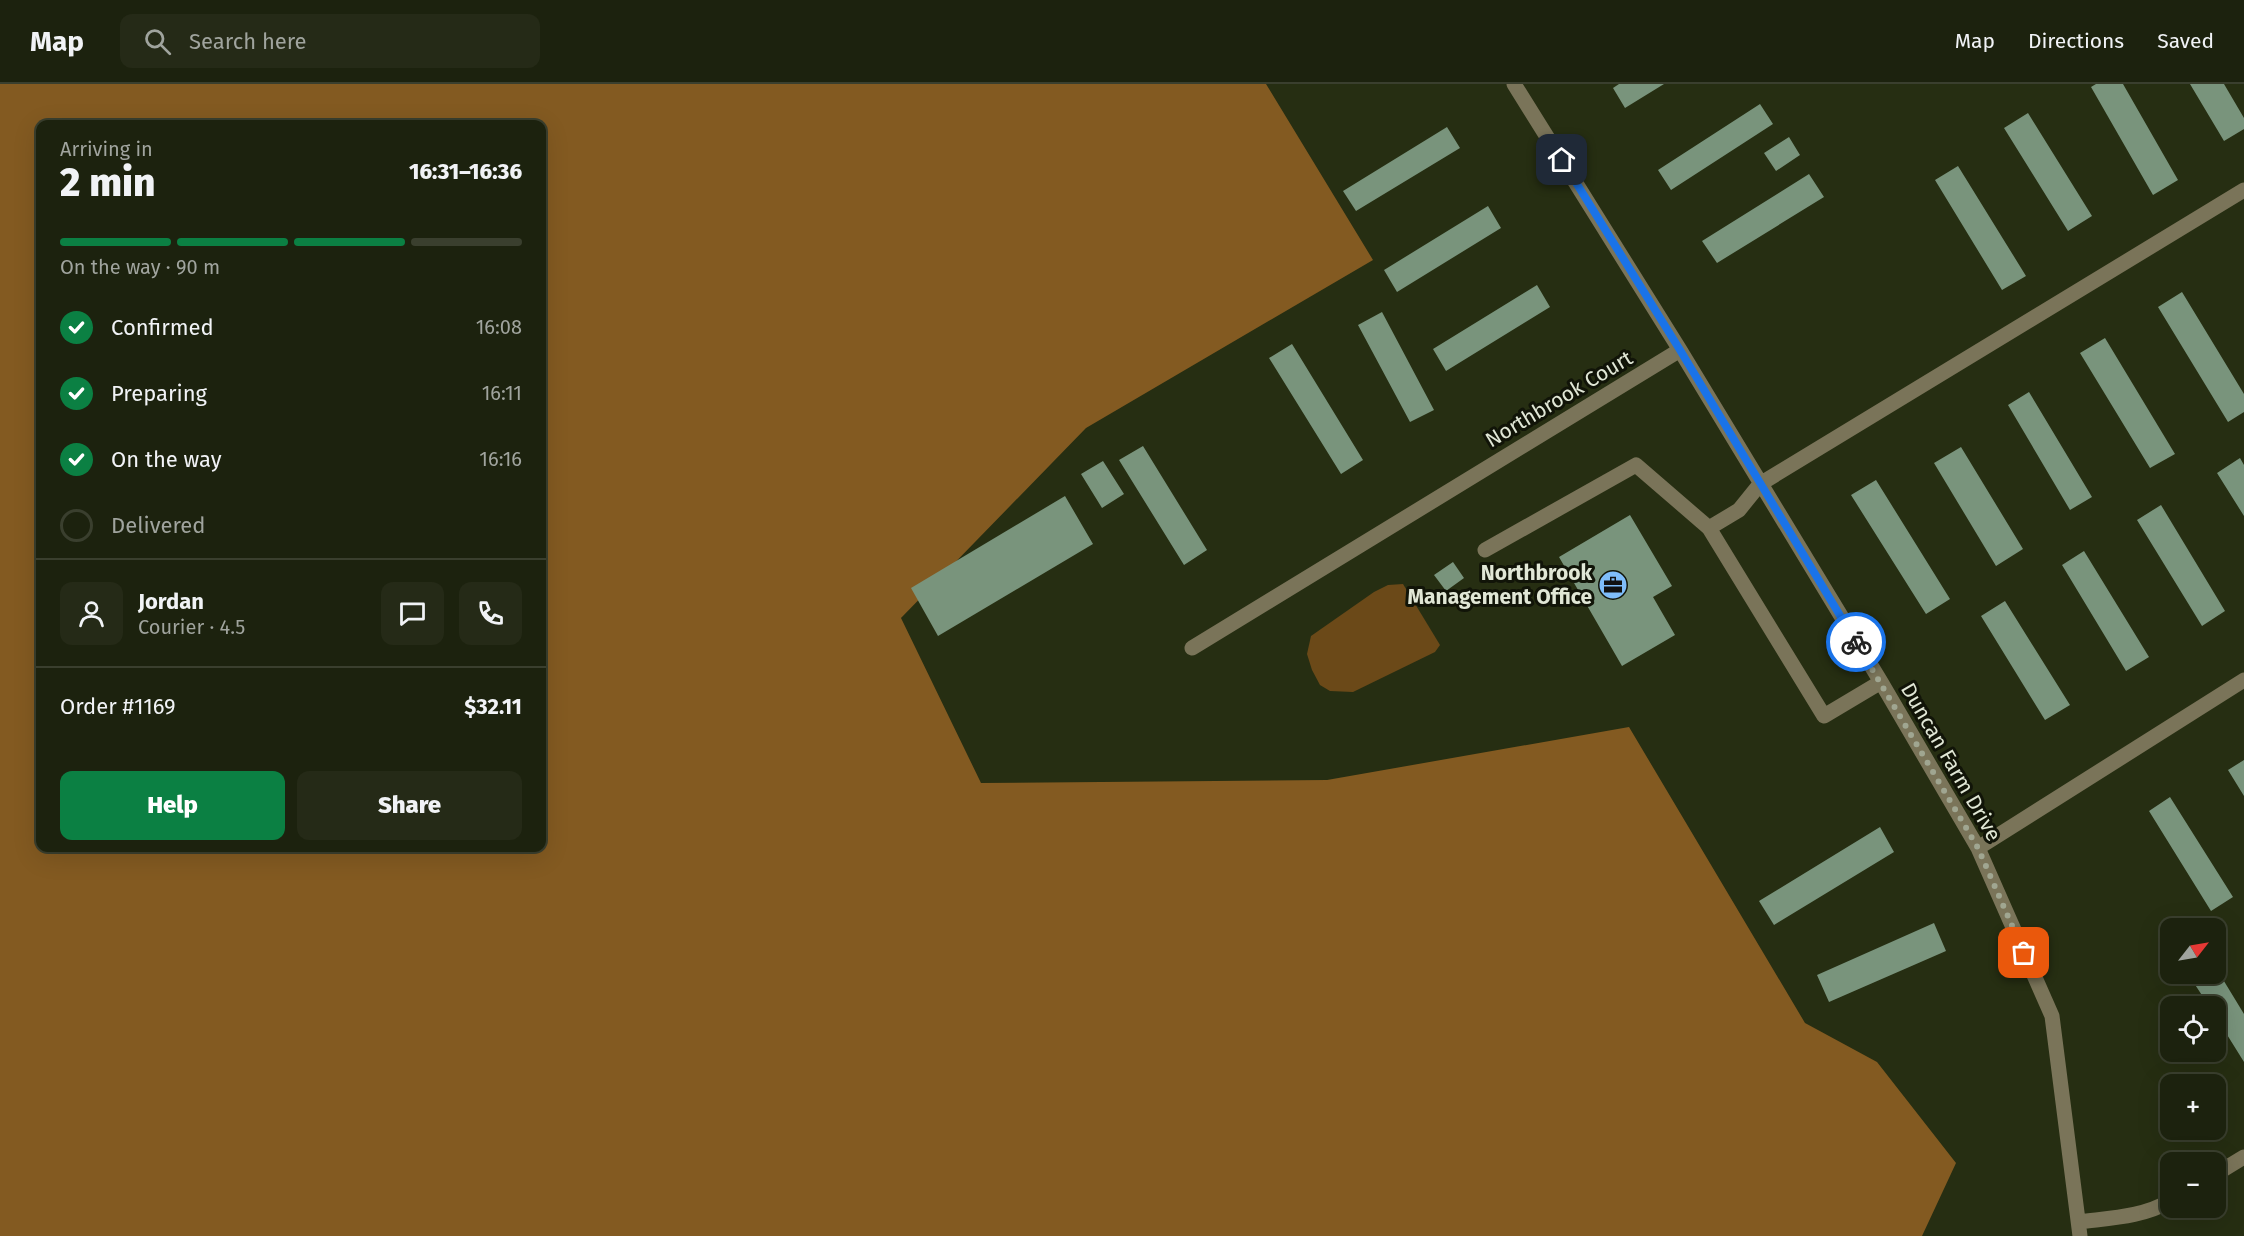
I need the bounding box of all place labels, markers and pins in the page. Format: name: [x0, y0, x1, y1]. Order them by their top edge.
pin: [1536, 134, 1587, 185]
place label: Northbrook Management Office: [1408, 560, 1592, 610]
office icon: Northbrook Management Office: [1597, 569, 1629, 601]
pin: [1998, 927, 2049, 978]

